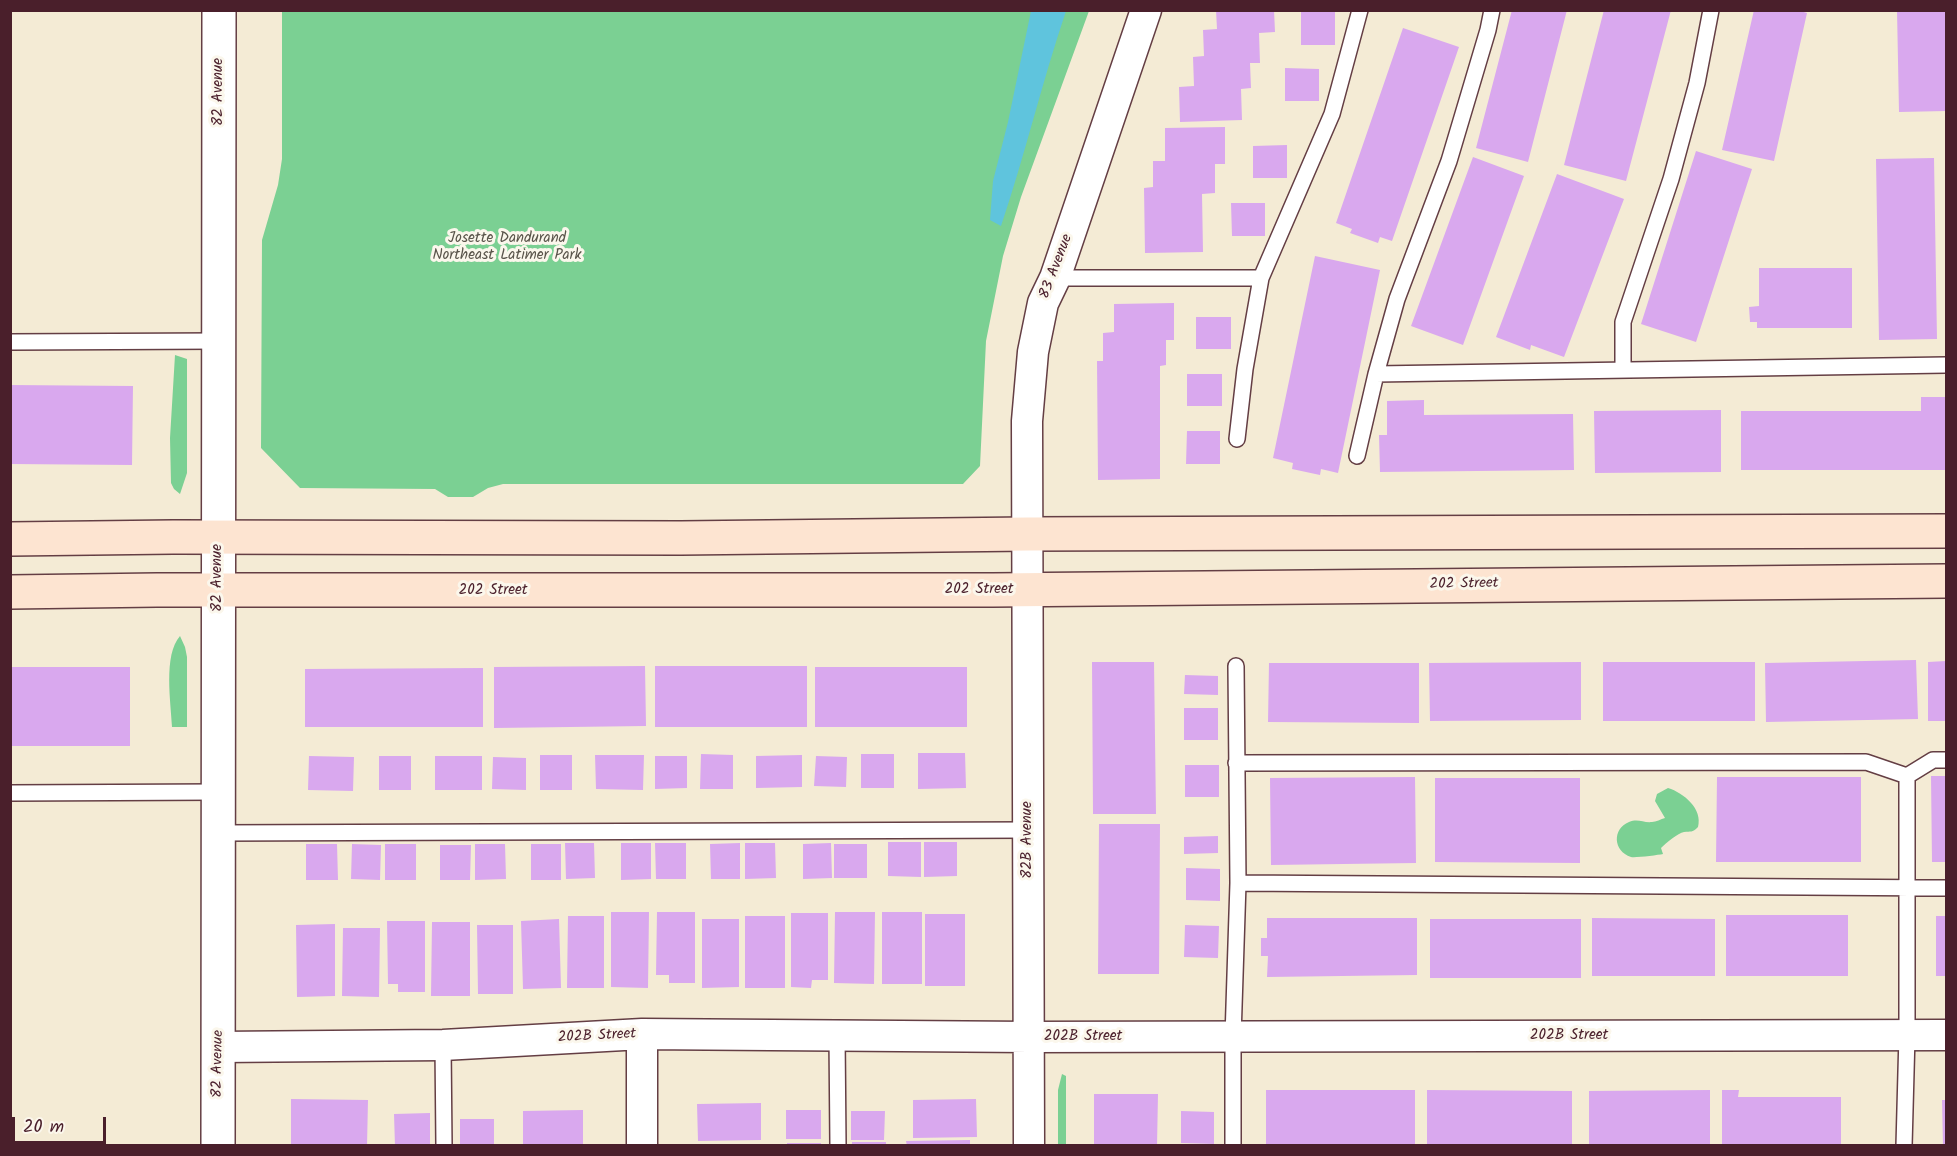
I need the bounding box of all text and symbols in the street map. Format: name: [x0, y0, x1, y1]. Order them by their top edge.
street label: 82 Avenue: [210, 58, 228, 126]
park label: Josette Dandurand Northeast Latimer Park: [432, 230, 582, 265]
street label: 83 Avenue: [1036, 232, 1078, 302]
street label: 82 Avenue: [209, 544, 227, 612]
street label: 202 Street: [1429, 575, 1499, 595]
street label: 202 Street: [945, 581, 1013, 599]
street label: 202 Street: [459, 582, 527, 600]
street label: 82B Avenue: [1019, 801, 1037, 879]
street label: 202B Street: [557, 1026, 637, 1048]
street label: 202B Street: [1530, 1027, 1608, 1045]
street label: 202B Street: [1044, 1028, 1122, 1046]
street label: 82 Avenue: [209, 1030, 229, 1098]
scale bar: [15, 1105, 110, 1143]
text: 20 m: [23, 1113, 64, 1142]

